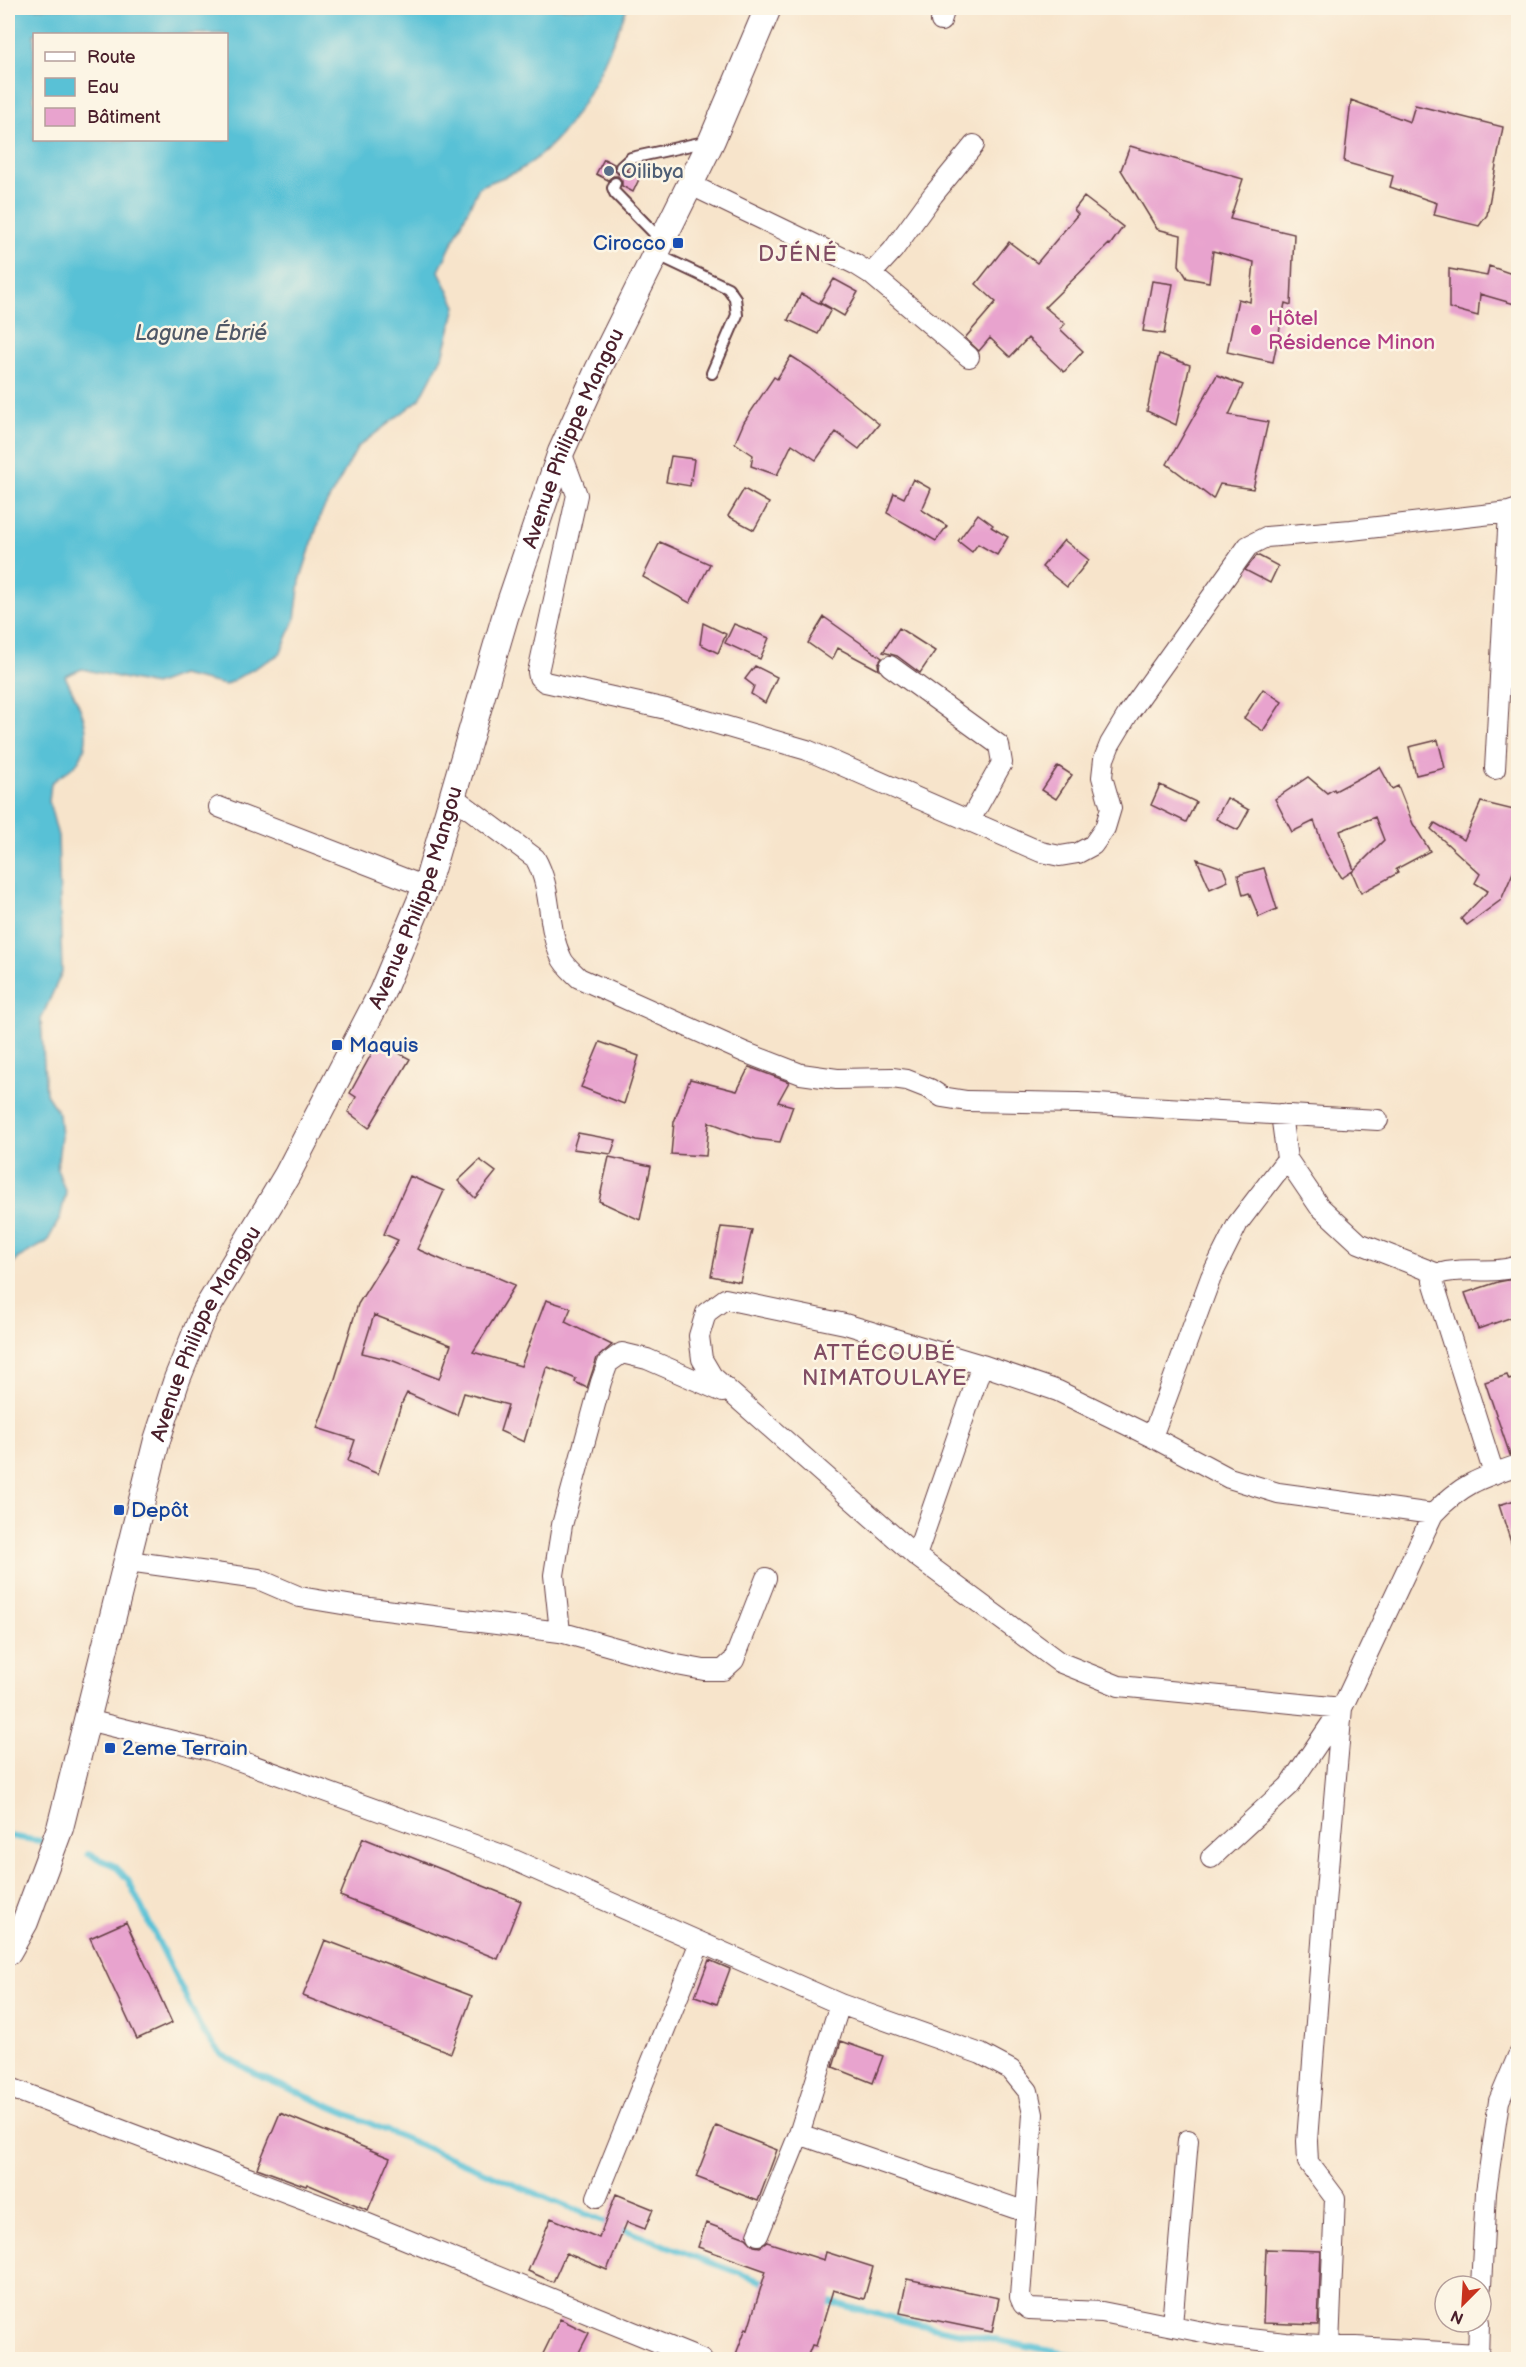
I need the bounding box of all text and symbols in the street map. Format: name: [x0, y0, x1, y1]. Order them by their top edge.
legend: [33, 33, 228, 141]
text: Route: [87, 47, 136, 68]
text: Eau: [87, 77, 119, 98]
text: Bâtiment: [87, 107, 161, 128]
place label: Oilibya: [621, 159, 684, 184]
marker: Oilibya: [602, 164, 616, 178]
place label: Cirocco: [593, 231, 666, 256]
marker: Cirocco: [671, 236, 685, 250]
district label: DJÉNÉ: [758, 240, 838, 268]
place label: Hôtel Résidence Minon: [1268, 306, 1435, 355]
water label: Lagune Ébrié: [135, 319, 267, 347]
marker: Hôtel Résidence Minon: [1249, 323, 1263, 337]
street label: Avenue Philippe Mangou: [517, 324, 629, 551]
street label: Avenue Philippe Mangou: [363, 783, 467, 1013]
place label: Maquis: [349, 1033, 418, 1058]
marker: Maquis: [330, 1038, 344, 1052]
street label: Avenue Philippe Mangou: [145, 1221, 266, 1444]
district label: ATTÉCOUBÉ NIMATOULAYE: [802, 1339, 968, 1392]
place label: Depôt: [131, 1498, 189, 1523]
marker: Depôt: [112, 1503, 126, 1517]
place label: 2eme Terrain: [122, 1736, 248, 1761]
marker: 2eme Terrain: [103, 1741, 117, 1755]
north arrow: [1433, 2274, 1493, 2334]
text: N: [1448, 2305, 1467, 2327]

